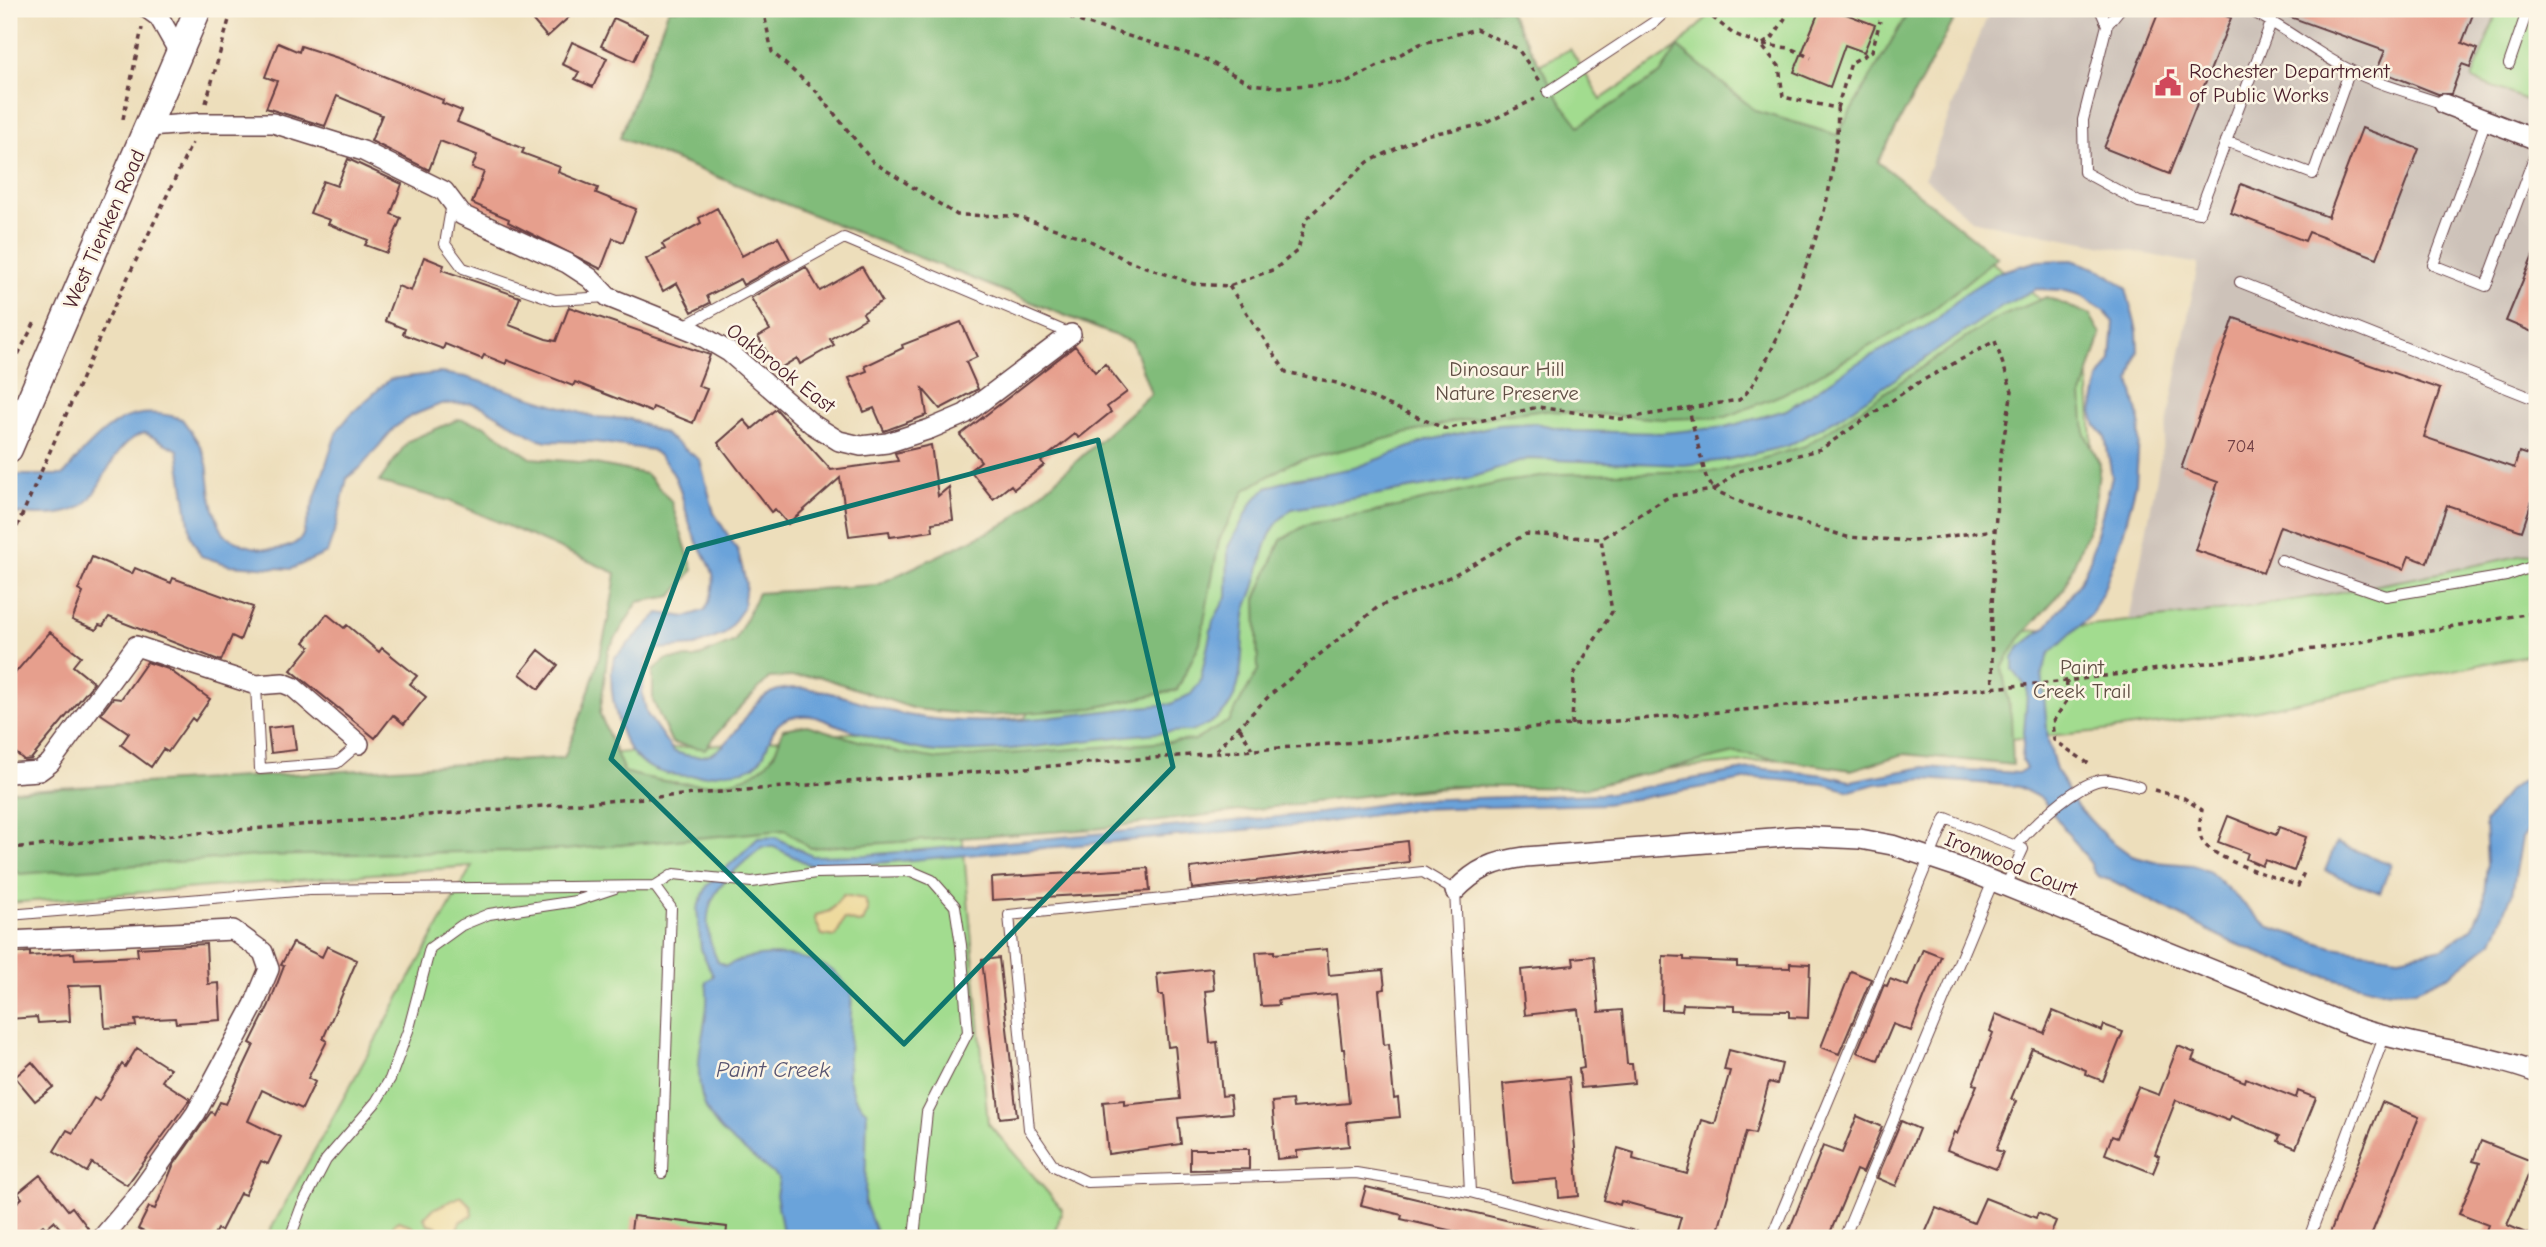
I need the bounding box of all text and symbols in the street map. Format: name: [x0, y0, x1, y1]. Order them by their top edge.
place label: Rochester Department of Public Works: [2189, 59, 2391, 107]
public building icon: Rochester Department of Public Works: [2153, 68, 2183, 98]
street label: West Tienken Road: [58, 146, 150, 312]
street label: Oakbrook East: [722, 318, 841, 419]
park label: Dinosaur Hill Nature Preserve: [1435, 357, 1579, 405]
house number: 704: [2227, 436, 2255, 457]
park label: Paint Creek Trail: [2033, 655, 2131, 703]
street label: Ironwood Court: [1941, 827, 2082, 902]
water label: Paint Creek: [716, 1056, 831, 1083]

